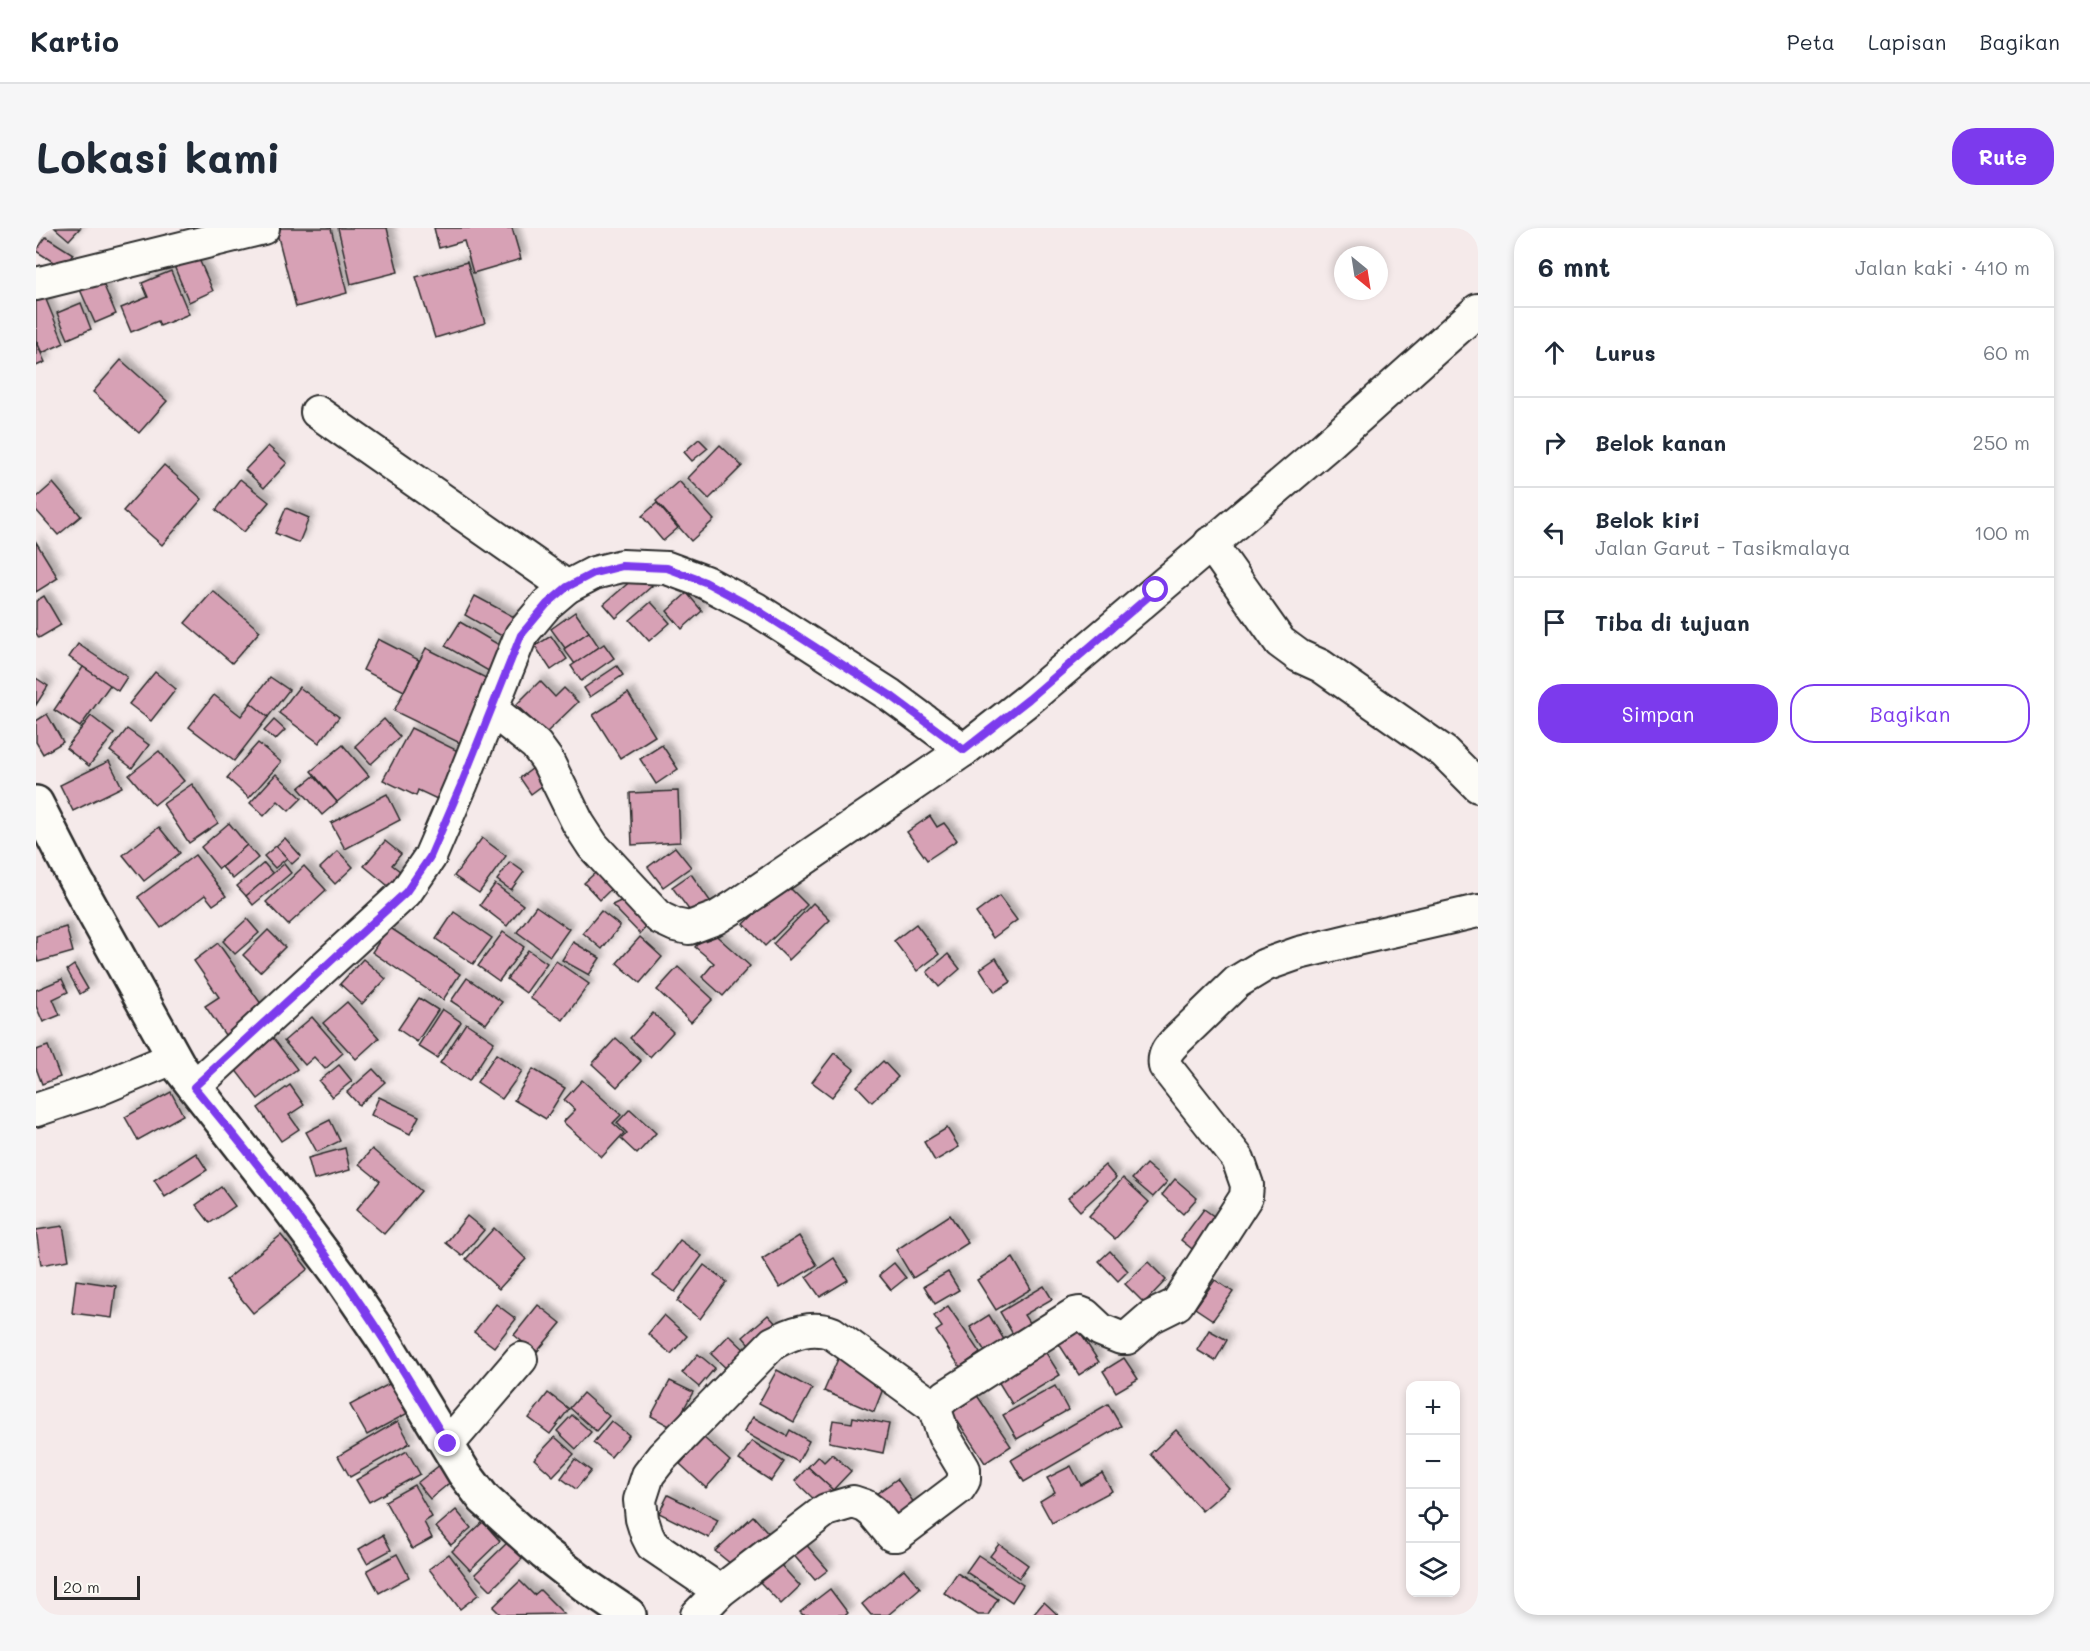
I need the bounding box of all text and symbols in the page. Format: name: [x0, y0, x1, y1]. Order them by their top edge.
text: Kartio: [30, 23, 119, 59]
text: Peta: [1787, 28, 1835, 55]
text: Lapisan: [1868, 28, 1946, 55]
text: Bagikan: [1979, 28, 2060, 55]
button: Rute: [1952, 128, 2054, 185]
text: Lokasi kami: [36, 129, 281, 184]
north arrow: [1334, 246, 1388, 300]
text: 6 mnt: [1538, 250, 1610, 284]
text: Jalan kaki · 410 m: [1855, 254, 2030, 280]
icon: ahead: [1538, 336, 1571, 369]
text: Lurus: [1595, 338, 1656, 367]
text: 60 m: [1983, 339, 2030, 365]
icon: right: [1538, 426, 1571, 459]
text: Belok kanan: [1595, 428, 1726, 457]
text: 250 m: [1973, 429, 2030, 455]
text: Belok kiri: [1595, 505, 1700, 534]
icon: left: [1538, 516, 1571, 549]
text: 100 m: [1974, 519, 2030, 545]
text: Jalan Garut - Tasikmalaya: [1595, 534, 1851, 560]
route start: [1142, 576, 1168, 602]
icon: arrive: [1538, 606, 1571, 639]
text: Tiba di tujuan: [1595, 608, 1750, 637]
button: Simpan: [1538, 684, 1778, 743]
button: Bagikan: [1790, 684, 2030, 743]
map controls: [1406, 1381, 1460, 1597]
button: +: [1406, 1381, 1460, 1435]
route end: [434, 1430, 460, 1456]
button: −: [1406, 1435, 1460, 1489]
button: locate: [1406, 1489, 1460, 1543]
button: layers: [1406, 1543, 1460, 1597]
scale bar: [54, 1573, 140, 1600]
text: 20 m: [63, 1576, 100, 1597]

